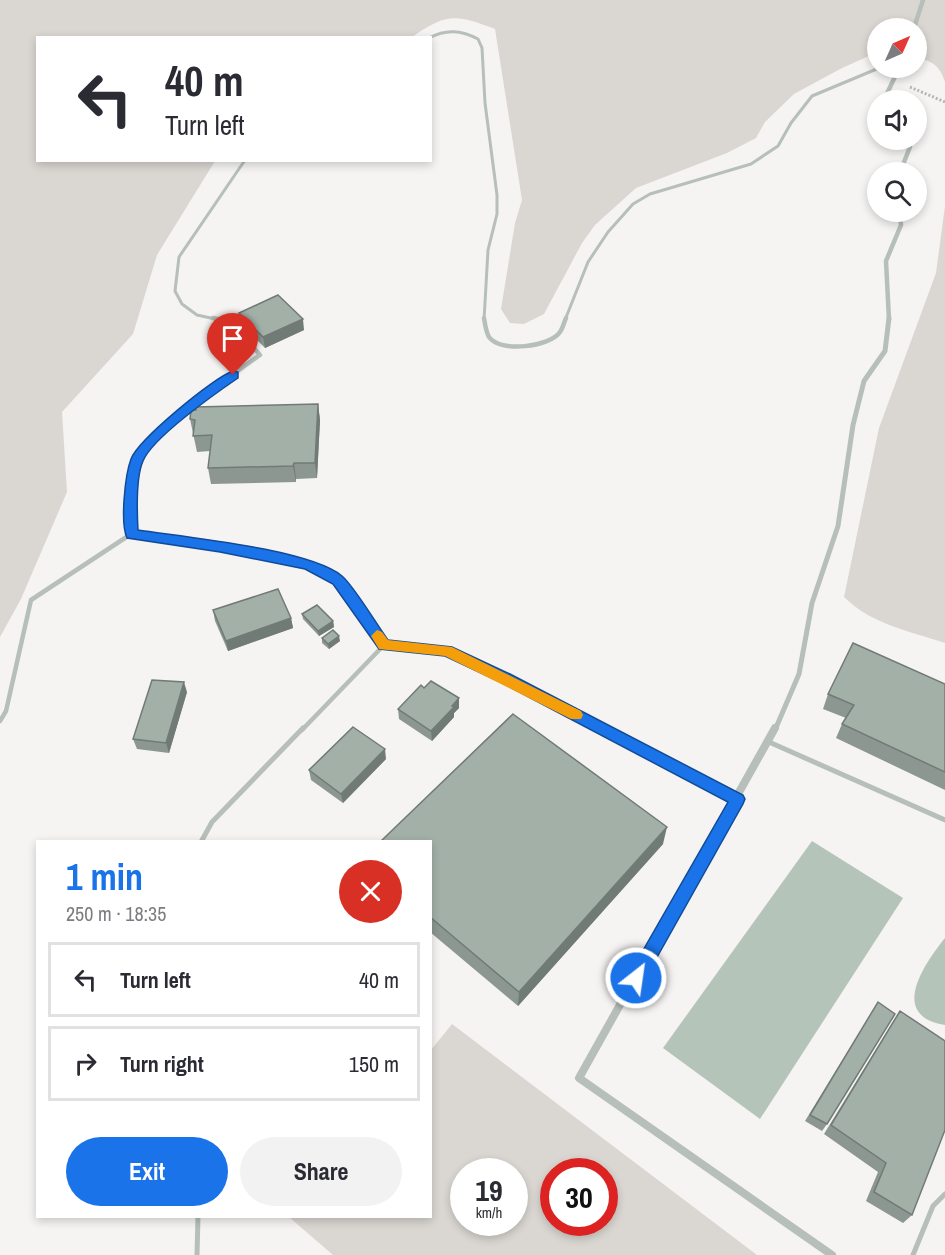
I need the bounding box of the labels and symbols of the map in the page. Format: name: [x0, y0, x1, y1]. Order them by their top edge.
north arrow: [867, 18, 927, 78]
pin: [207, 313, 258, 375]
position arrow: [604, 946, 668, 1010]
speed limit sign: 30: [540, 1158, 618, 1236]

